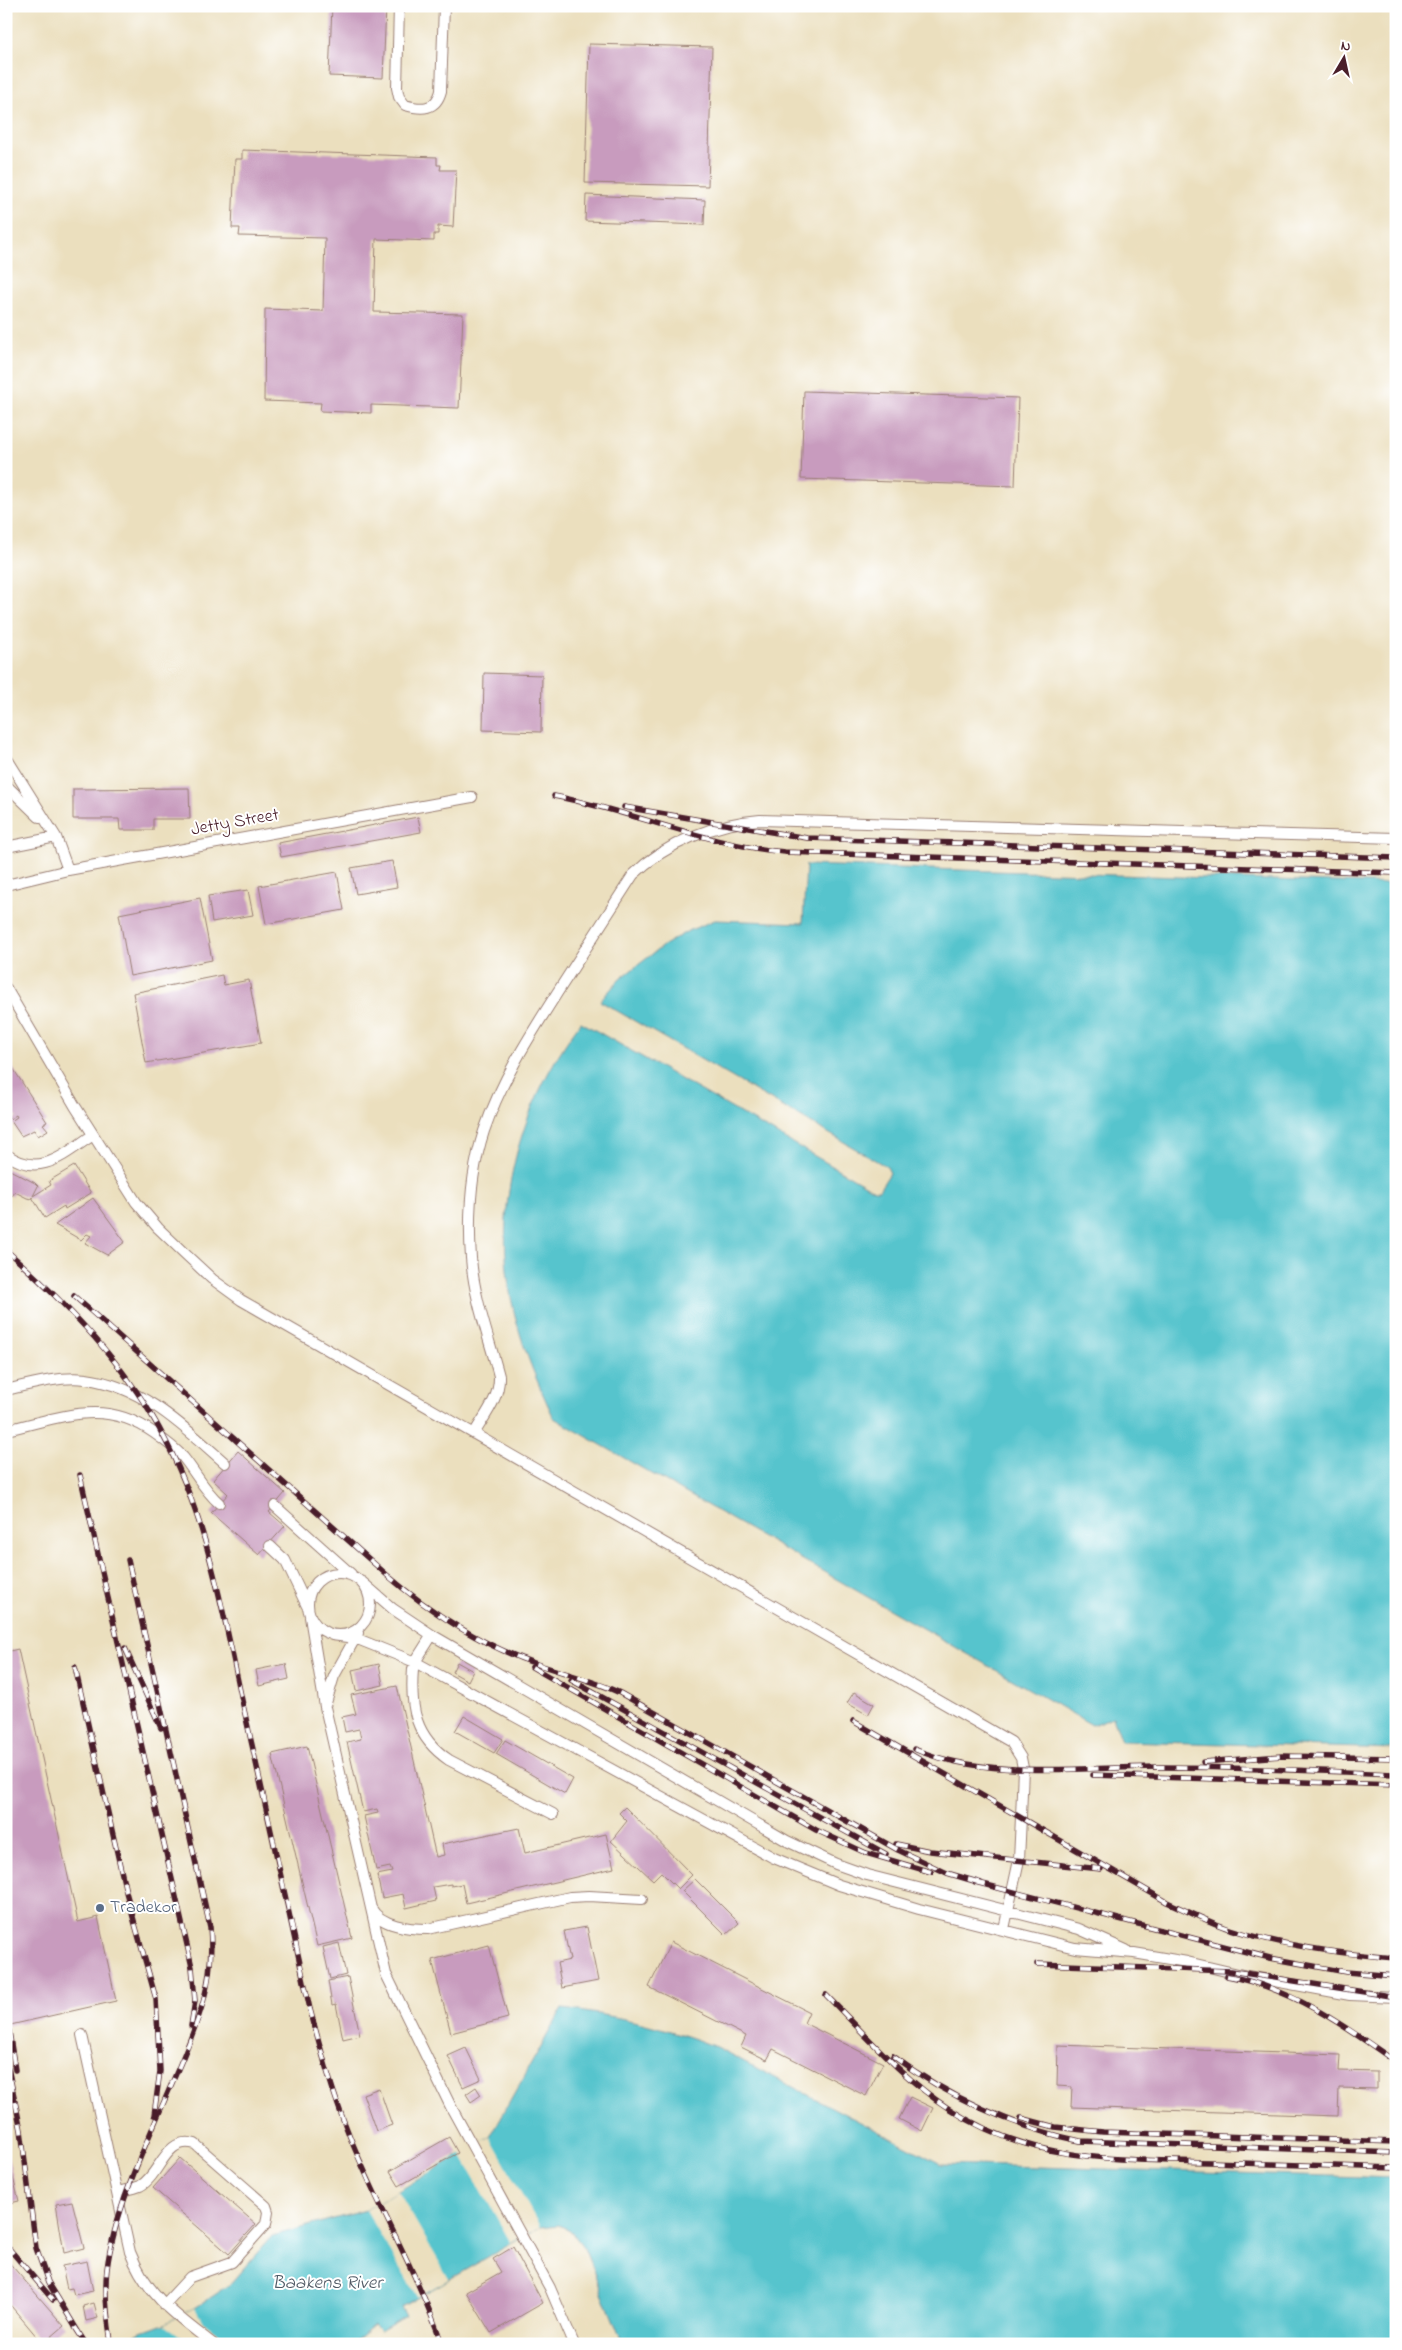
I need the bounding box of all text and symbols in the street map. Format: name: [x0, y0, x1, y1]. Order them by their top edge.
north arrow: [1320, 32, 1370, 82]
text: N: [1339, 36, 1352, 58]
street label: Jetty Street: [189, 802, 281, 844]
place label: Tradekor: [110, 1895, 177, 1921]
marker: Tradekor: [94, 1902, 106, 1914]
water label: Baakens River: [272, 2270, 384, 2297]

